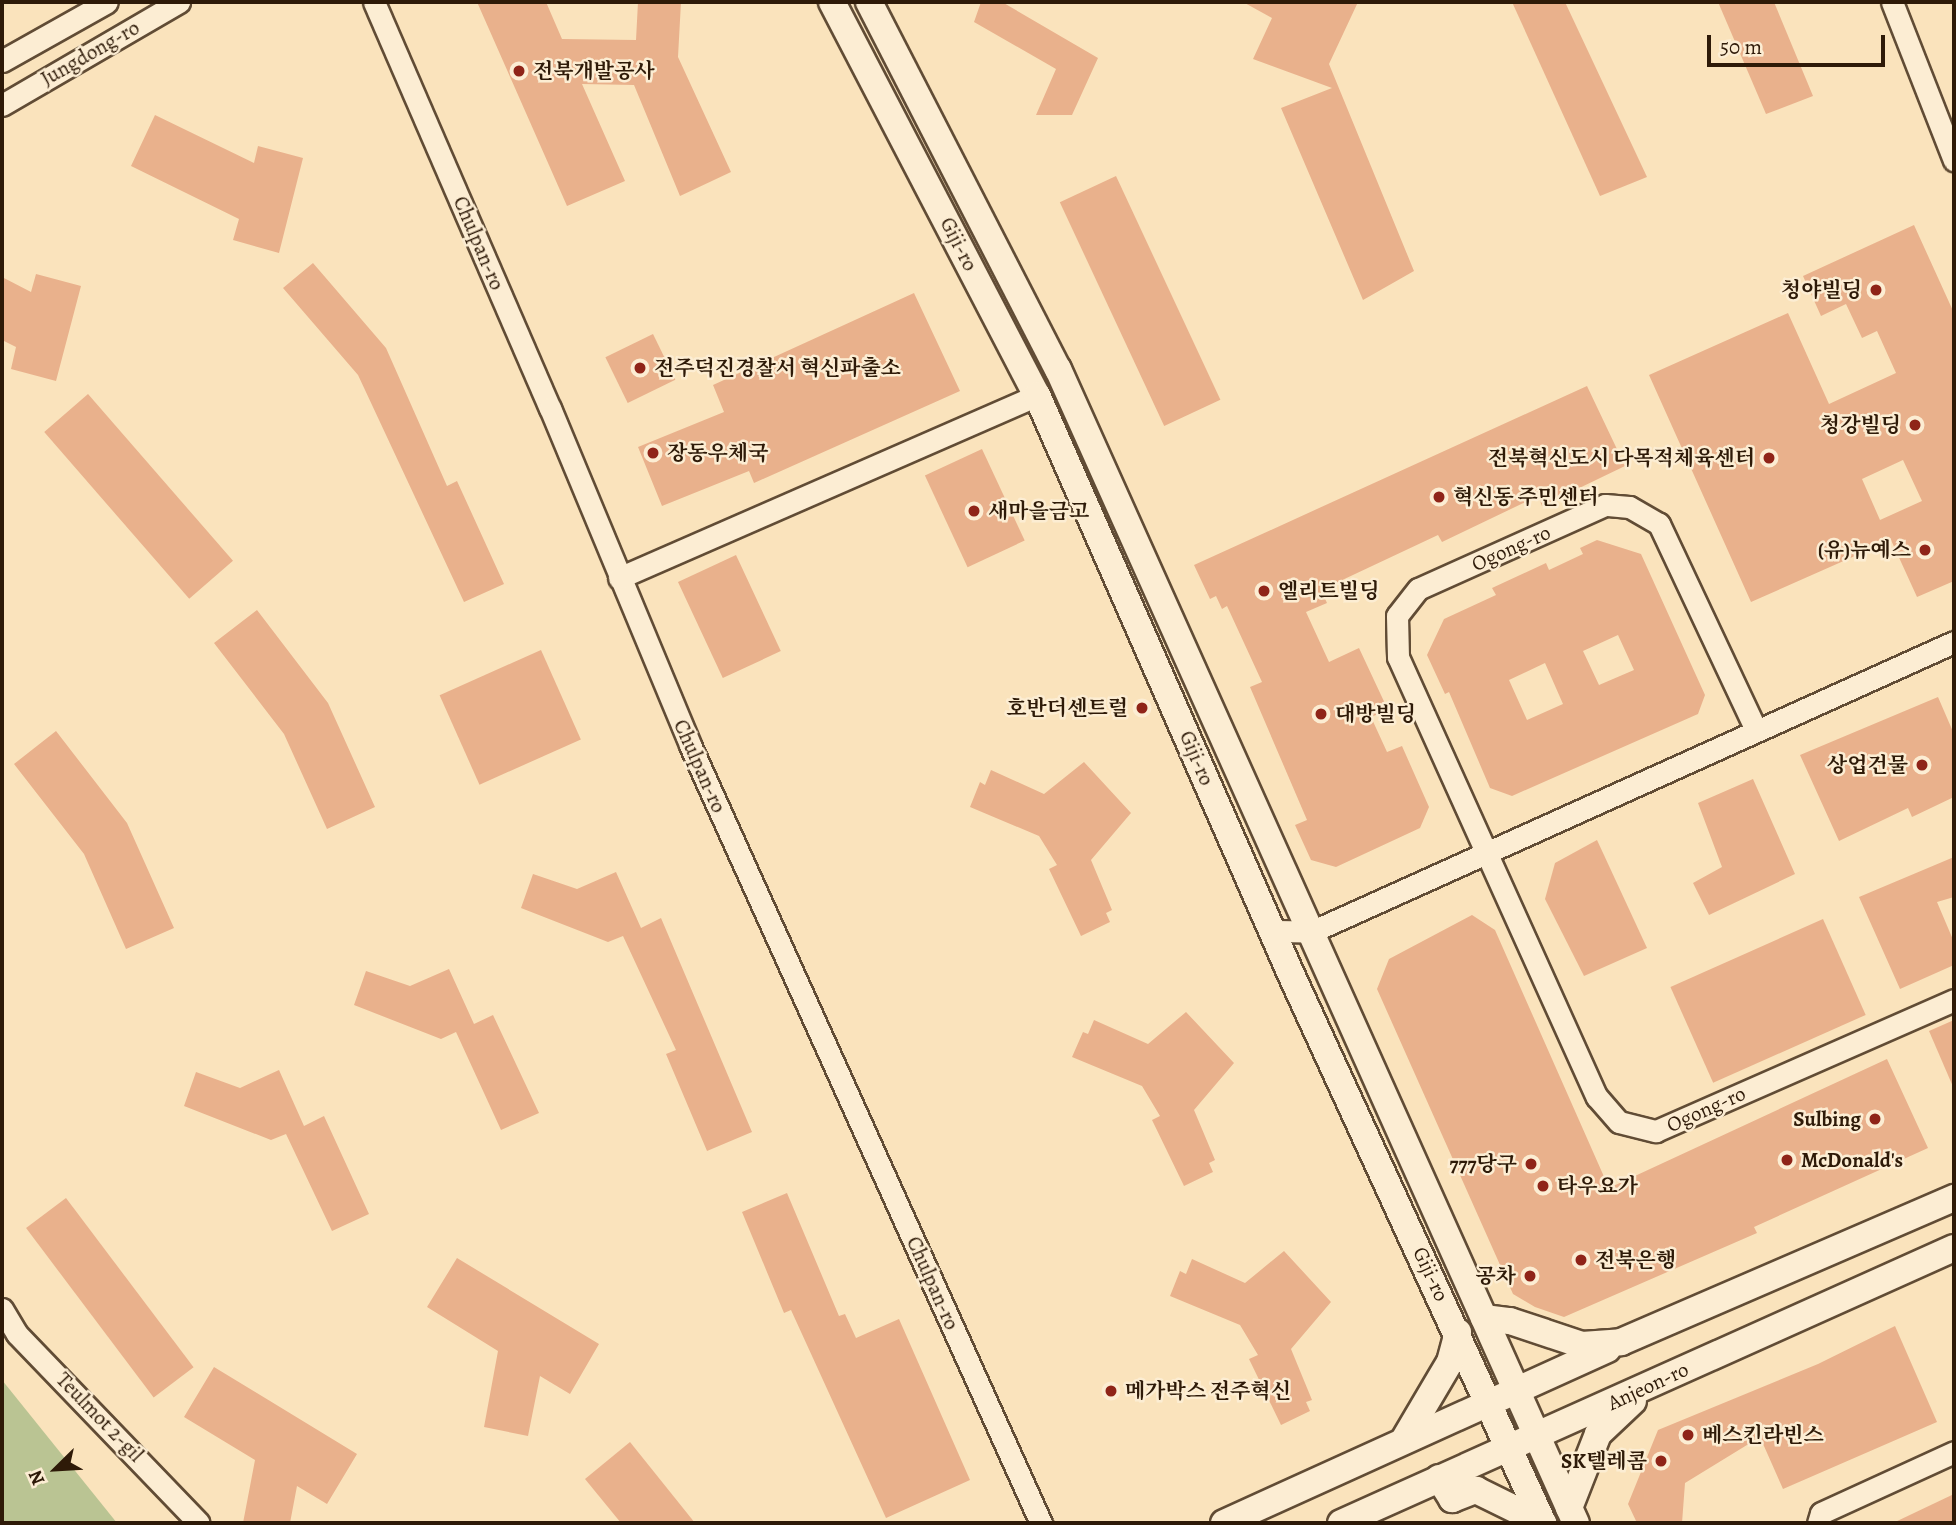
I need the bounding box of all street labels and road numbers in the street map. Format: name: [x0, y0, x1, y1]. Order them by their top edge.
street label: Jungdong-ro: [36, 15, 144, 91]
street label: Chulpan-ro: [448, 192, 510, 294]
street label: Giji-ro: [935, 213, 983, 275]
street label: Ogong-ro: [1468, 519, 1554, 577]
street label: Chulpan-ro: [668, 715, 732, 817]
street label: Giji-ro: [1174, 727, 1220, 789]
street label: Ogong-ro: [1663, 1080, 1749, 1138]
street label: Chulpan-ro: [901, 1232, 965, 1334]
street label: Giji-ro: [1408, 1243, 1454, 1305]
street label: Anjeon-ro: [1604, 1356, 1692, 1416]
street label: Teulmot 2-gil: [51, 1367, 149, 1467]

